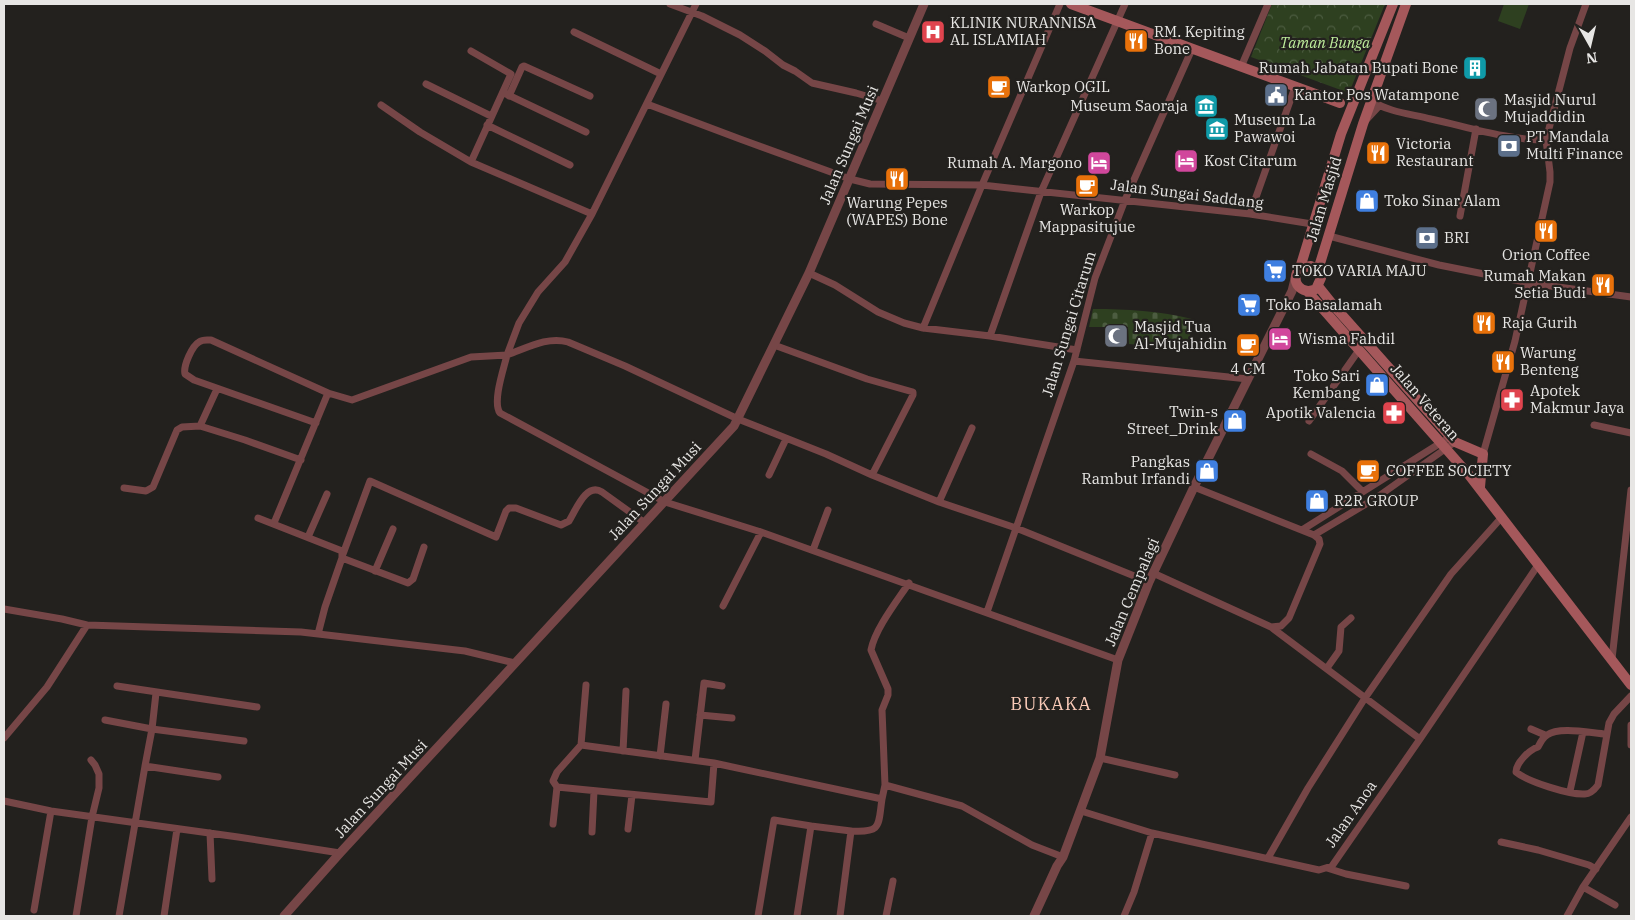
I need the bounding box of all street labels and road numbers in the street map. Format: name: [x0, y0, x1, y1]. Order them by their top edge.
street label: Jalan Sungai Musi: [815, 82, 882, 207]
street label: Jalan Masjid: [1302, 154, 1345, 244]
street label: Jalan Sungai Saddang: [1109, 175, 1265, 212]
street label: Jalan Sungai Citarum: [1037, 249, 1100, 399]
street label: Jalan Veteran: [1387, 359, 1464, 444]
street label: Jalan Sungai Musi: [604, 437, 705, 544]
street label: Jalan Cempalagi: [1100, 535, 1163, 649]
street label: Jalan Sungai Musi: [330, 735, 431, 842]
street label: Jalan Anoa: [1321, 777, 1381, 851]

